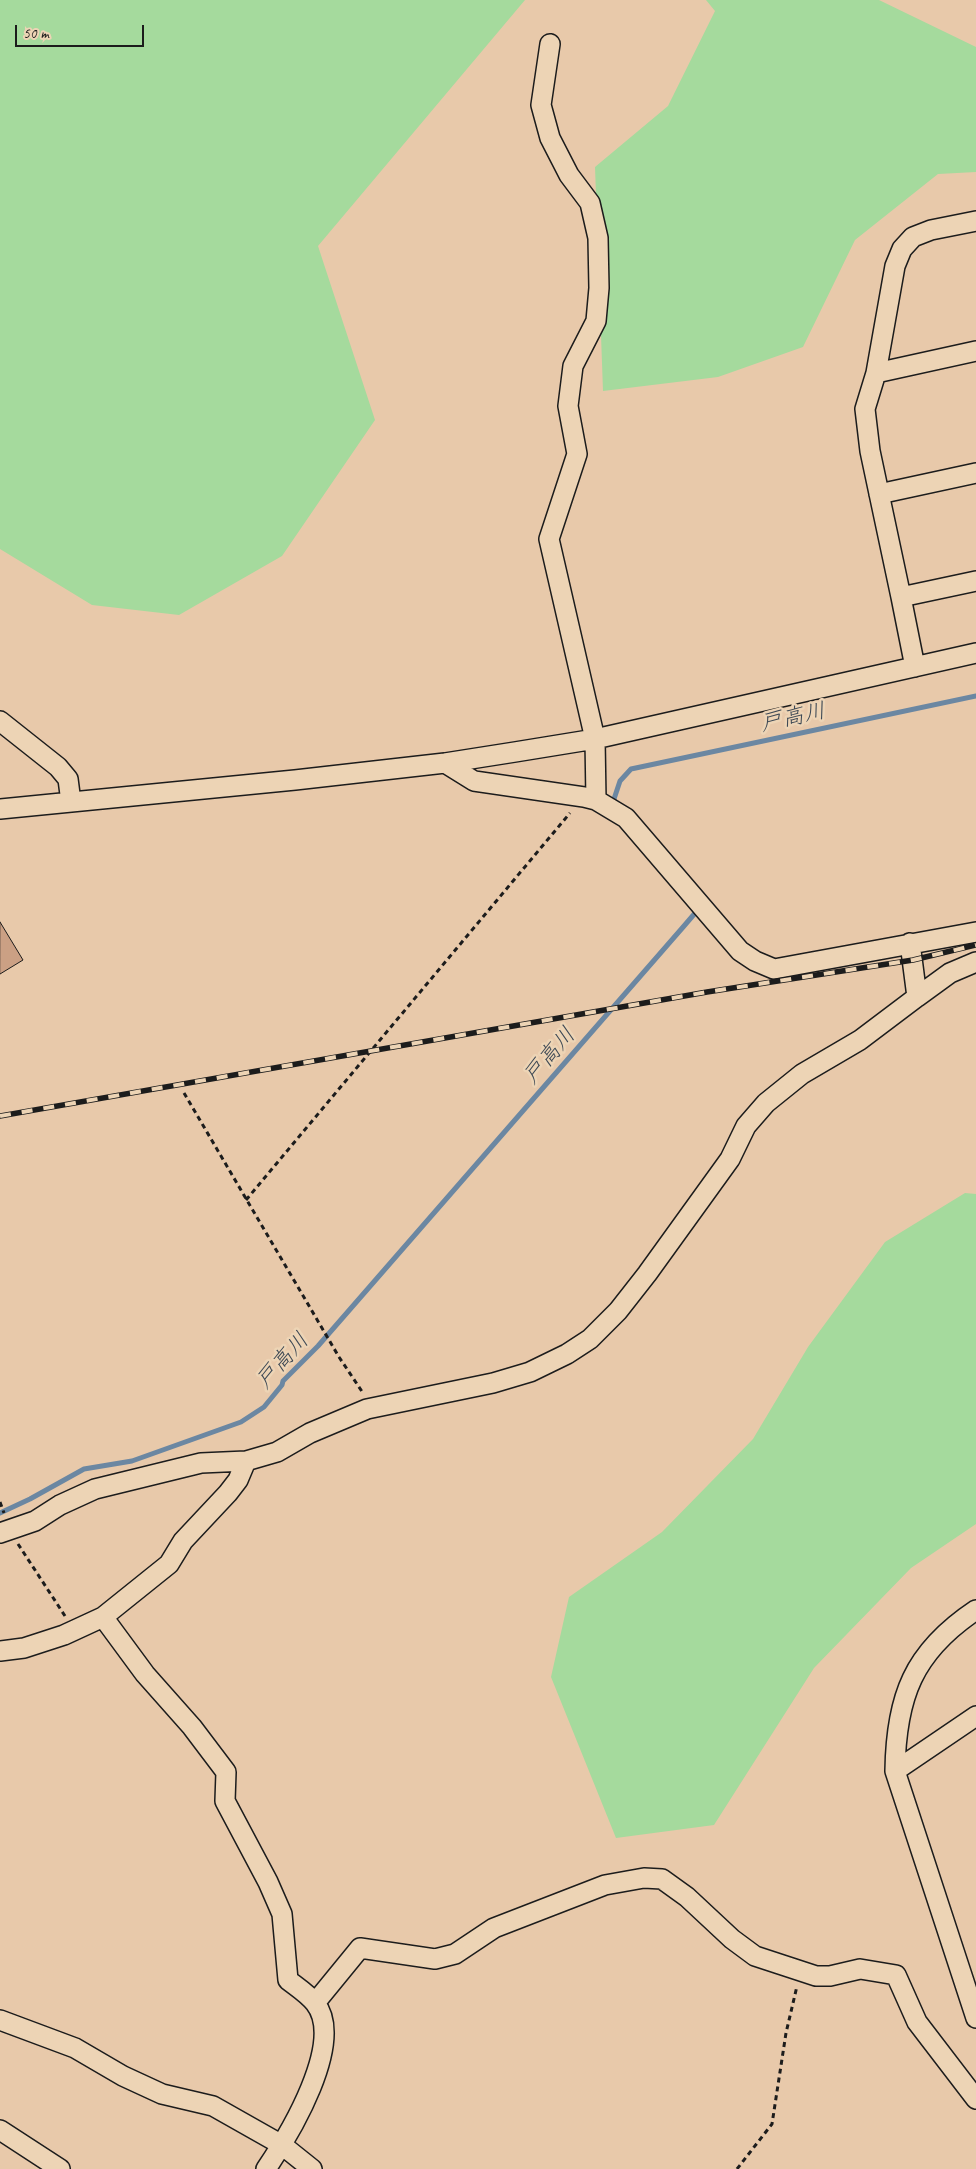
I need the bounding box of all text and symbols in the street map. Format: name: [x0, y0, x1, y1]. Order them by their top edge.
scale bar: [18, 15, 146, 47]
text: 50 m: [23, 24, 49, 43]
water label: 戸高川: [758, 698, 828, 738]
water label: 戸高川: [518, 1022, 582, 1090]
water label: 戸高川: [251, 1328, 315, 1394]

